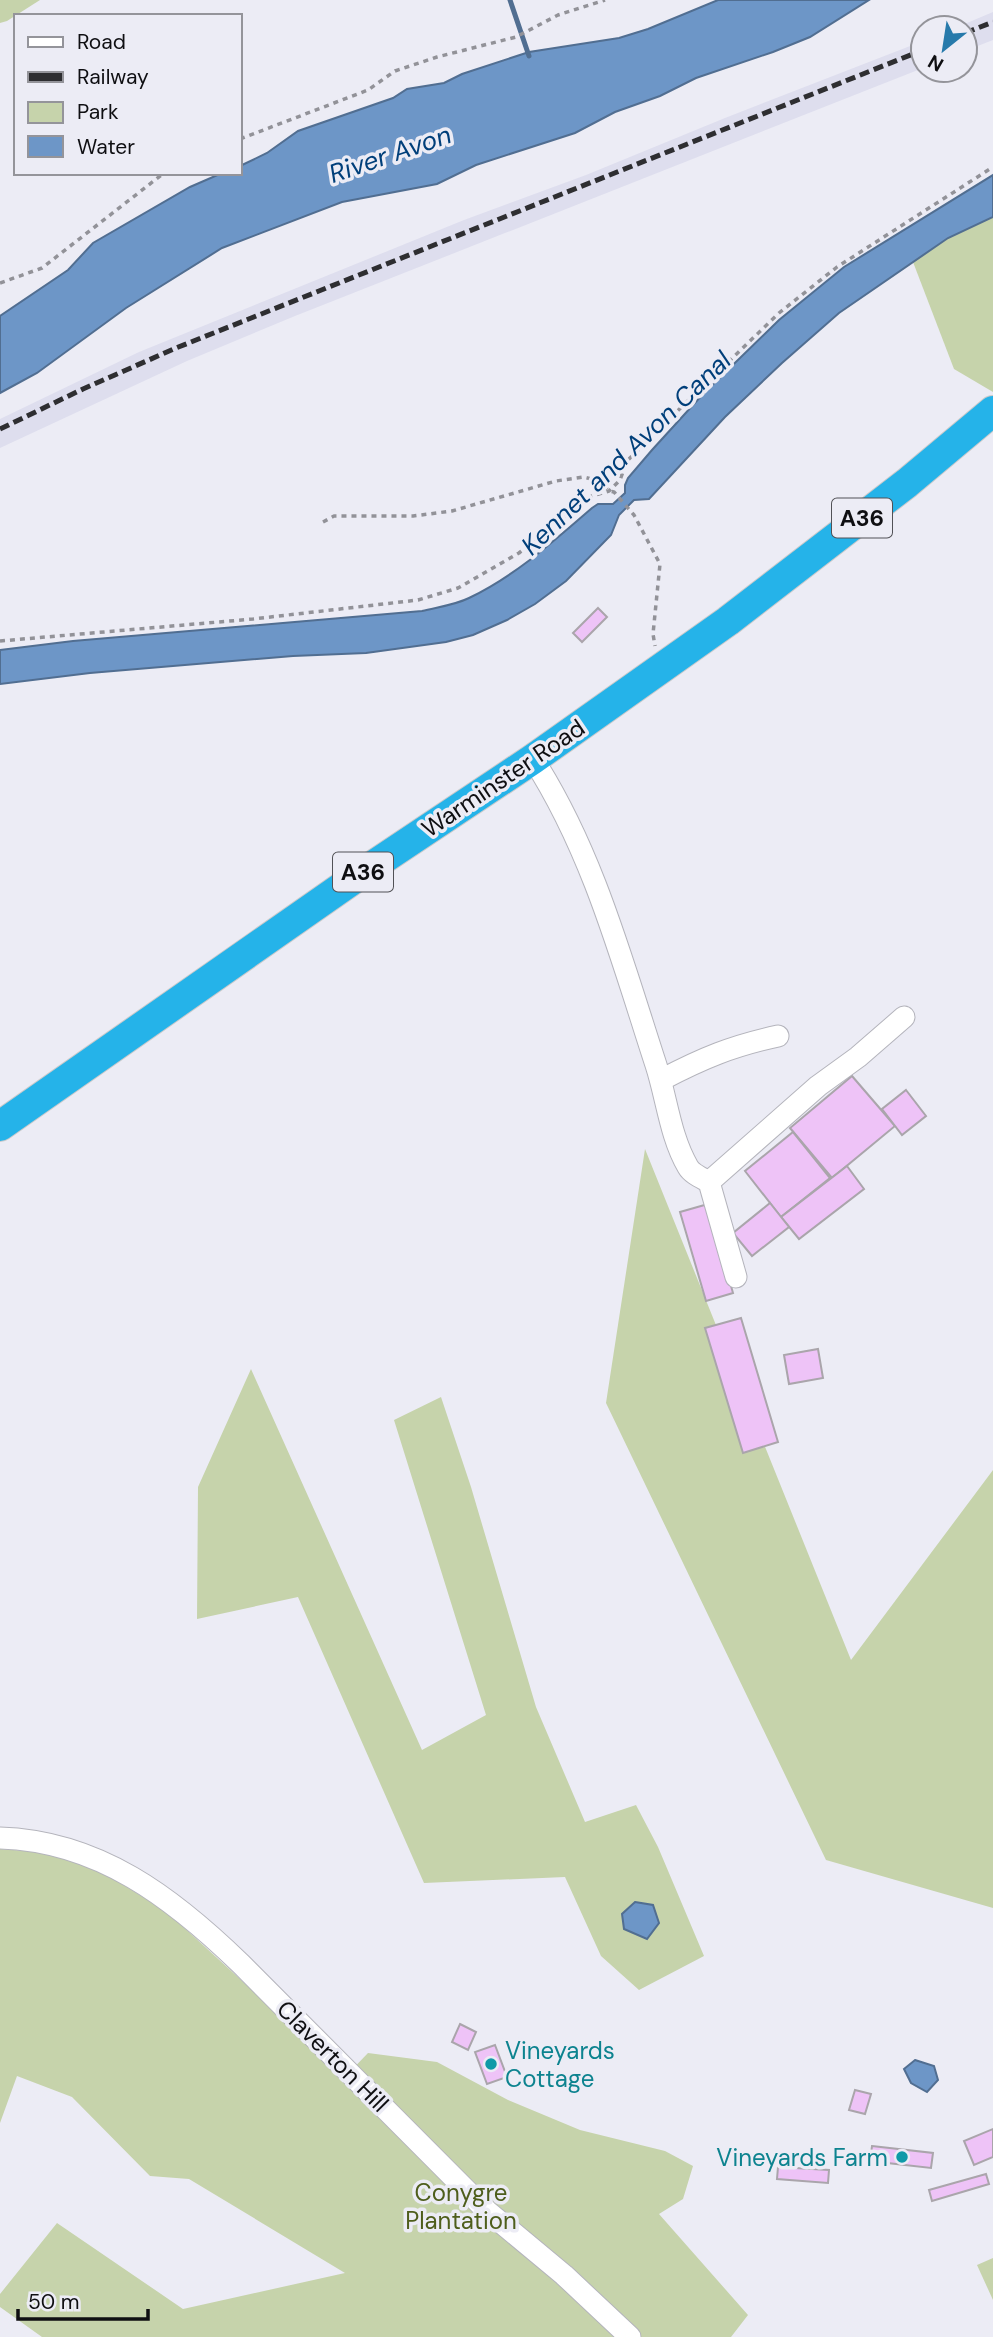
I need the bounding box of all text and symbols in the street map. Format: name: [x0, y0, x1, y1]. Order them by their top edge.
legend: [14, 14, 242, 175]
north arrow: [909, 14, 979, 84]
text: Road: [77, 28, 126, 56]
text: N: [923, 49, 948, 78]
text: Railway: [77, 63, 149, 91]
text: Park: [77, 98, 119, 126]
water label: River Avon: [324, 117, 456, 191]
text: Water: [77, 133, 135, 161]
water label: Kennet and Avon Canal: [514, 343, 739, 562]
road number: A36: [832, 498, 892, 538]
street label: Warminster Road: [415, 712, 591, 844]
road number: A36: [333, 852, 393, 892]
street label: Claverton Hill: [270, 1993, 396, 2119]
place label: Vineyards Cottage: [505, 2035, 615, 2094]
marker: Vineyards Cottage: [483, 2056, 499, 2072]
place label: Vineyards Farm: [716, 2142, 888, 2173]
marker: Vineyards Farm: [894, 2149, 910, 2165]
park label: Conygre Plantation: [405, 2177, 517, 2236]
scale bar: [18, 2278, 147, 2322]
text: 50 m: [28, 2288, 79, 2316]

